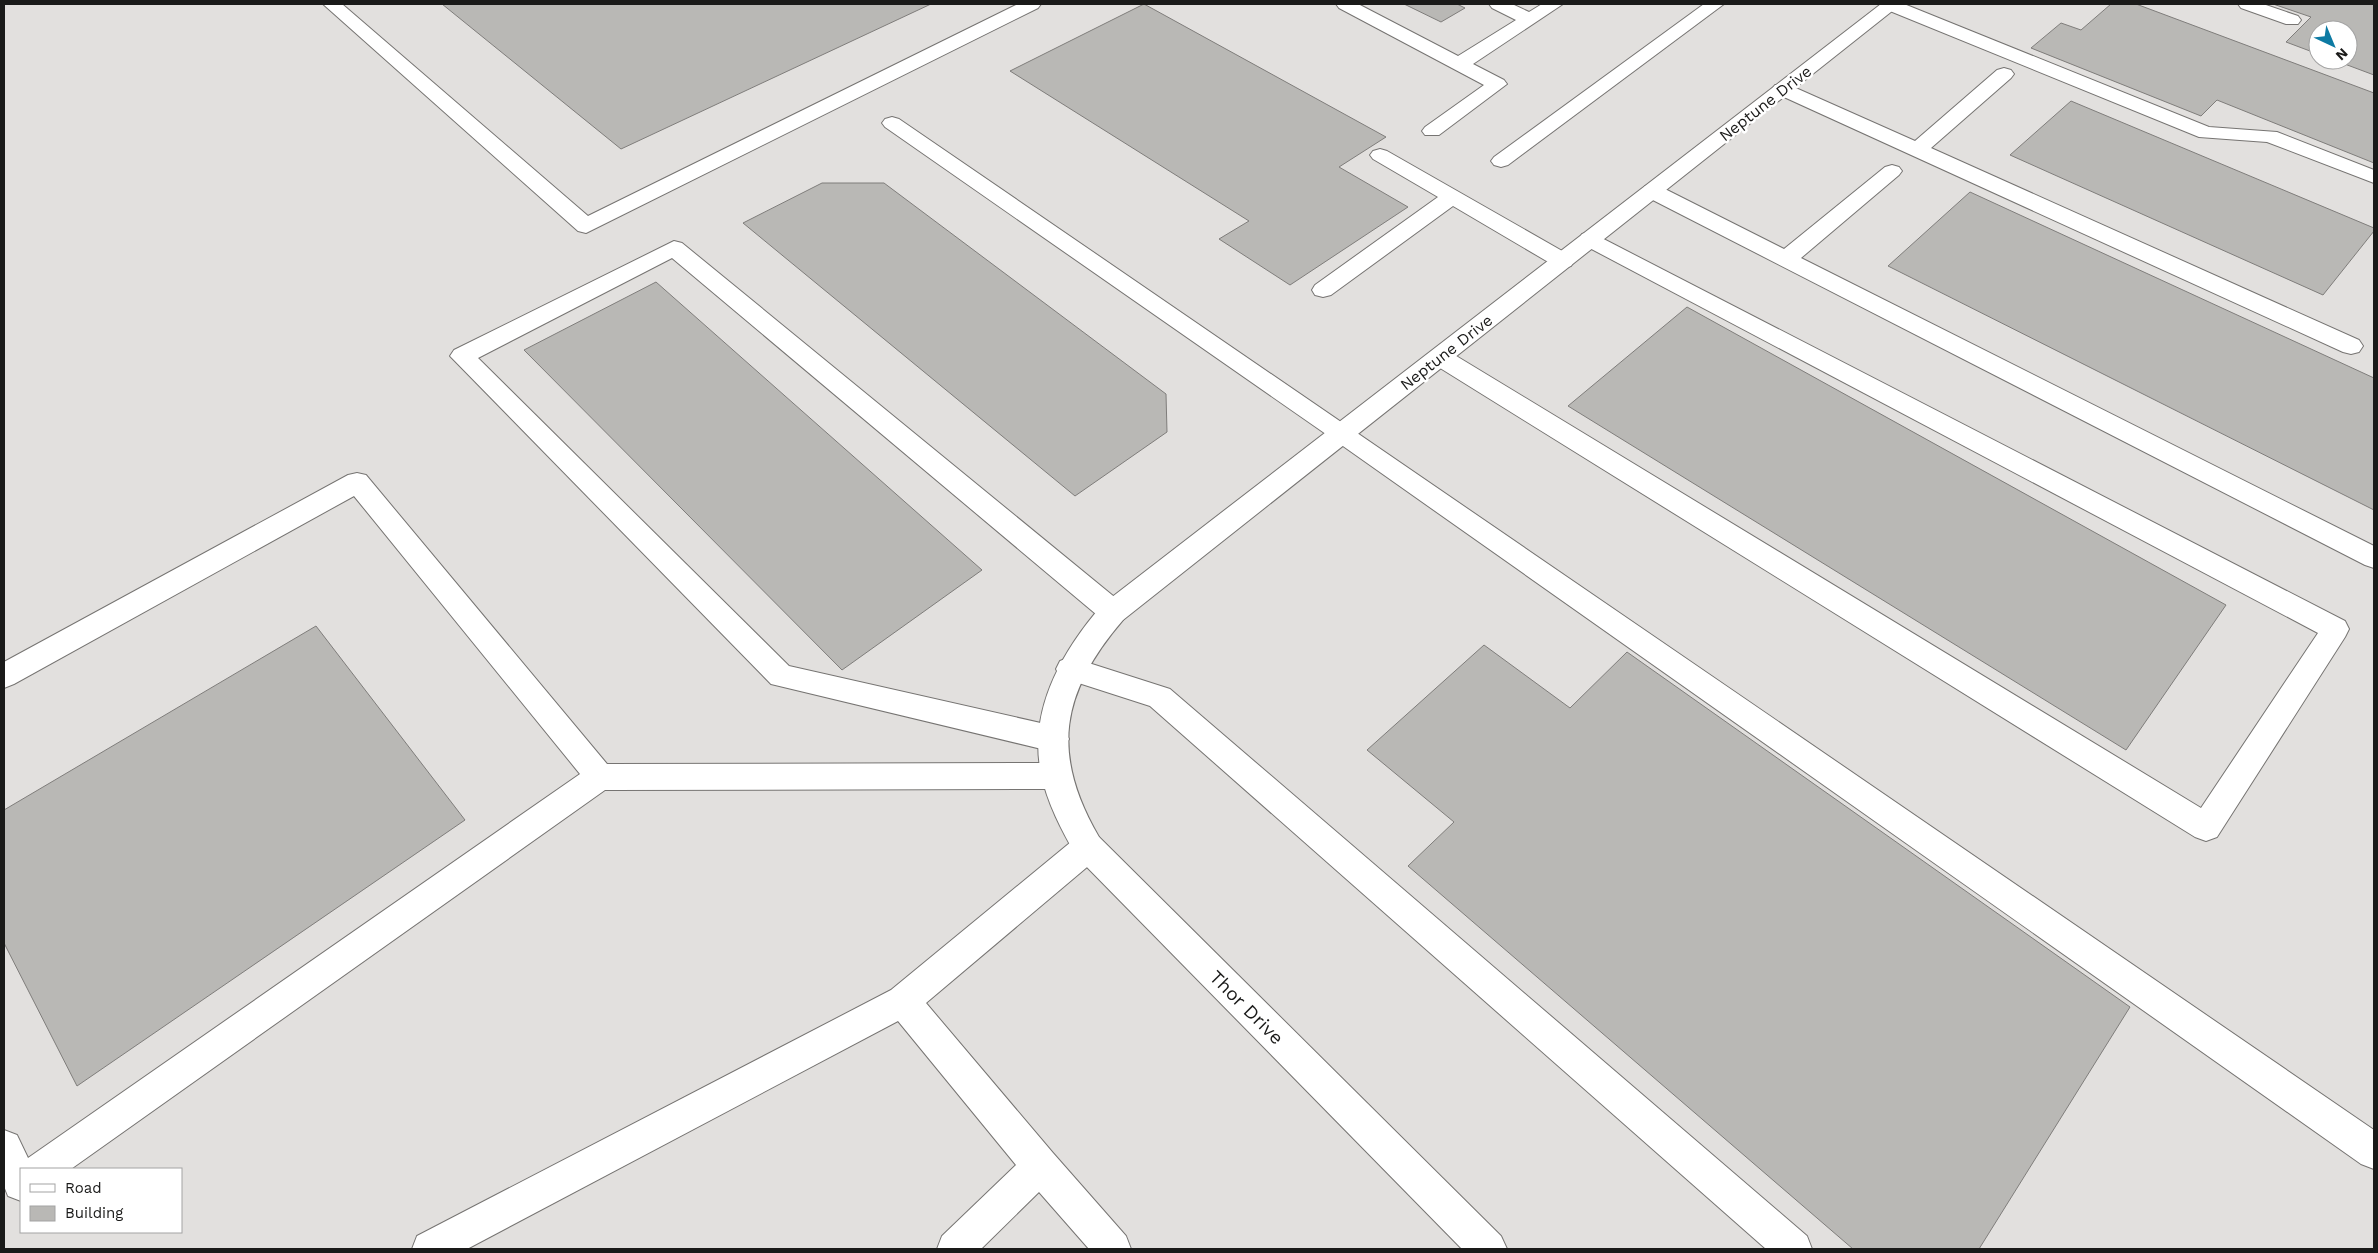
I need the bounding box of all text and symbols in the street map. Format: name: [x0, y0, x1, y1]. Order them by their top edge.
north arrow: [2308, 20, 2358, 70]
text: N: [2333, 45, 2351, 64]
street label: Neptune Drive: [1715, 62, 1815, 145]
street label: Neptune Drive: [1396, 311, 1496, 394]
street label: Thor Drive: [1205, 966, 1288, 1049]
legend: [20, 1168, 182, 1233]
text: Road: [65, 1179, 102, 1197]
text: Building: [65, 1204, 123, 1222]

